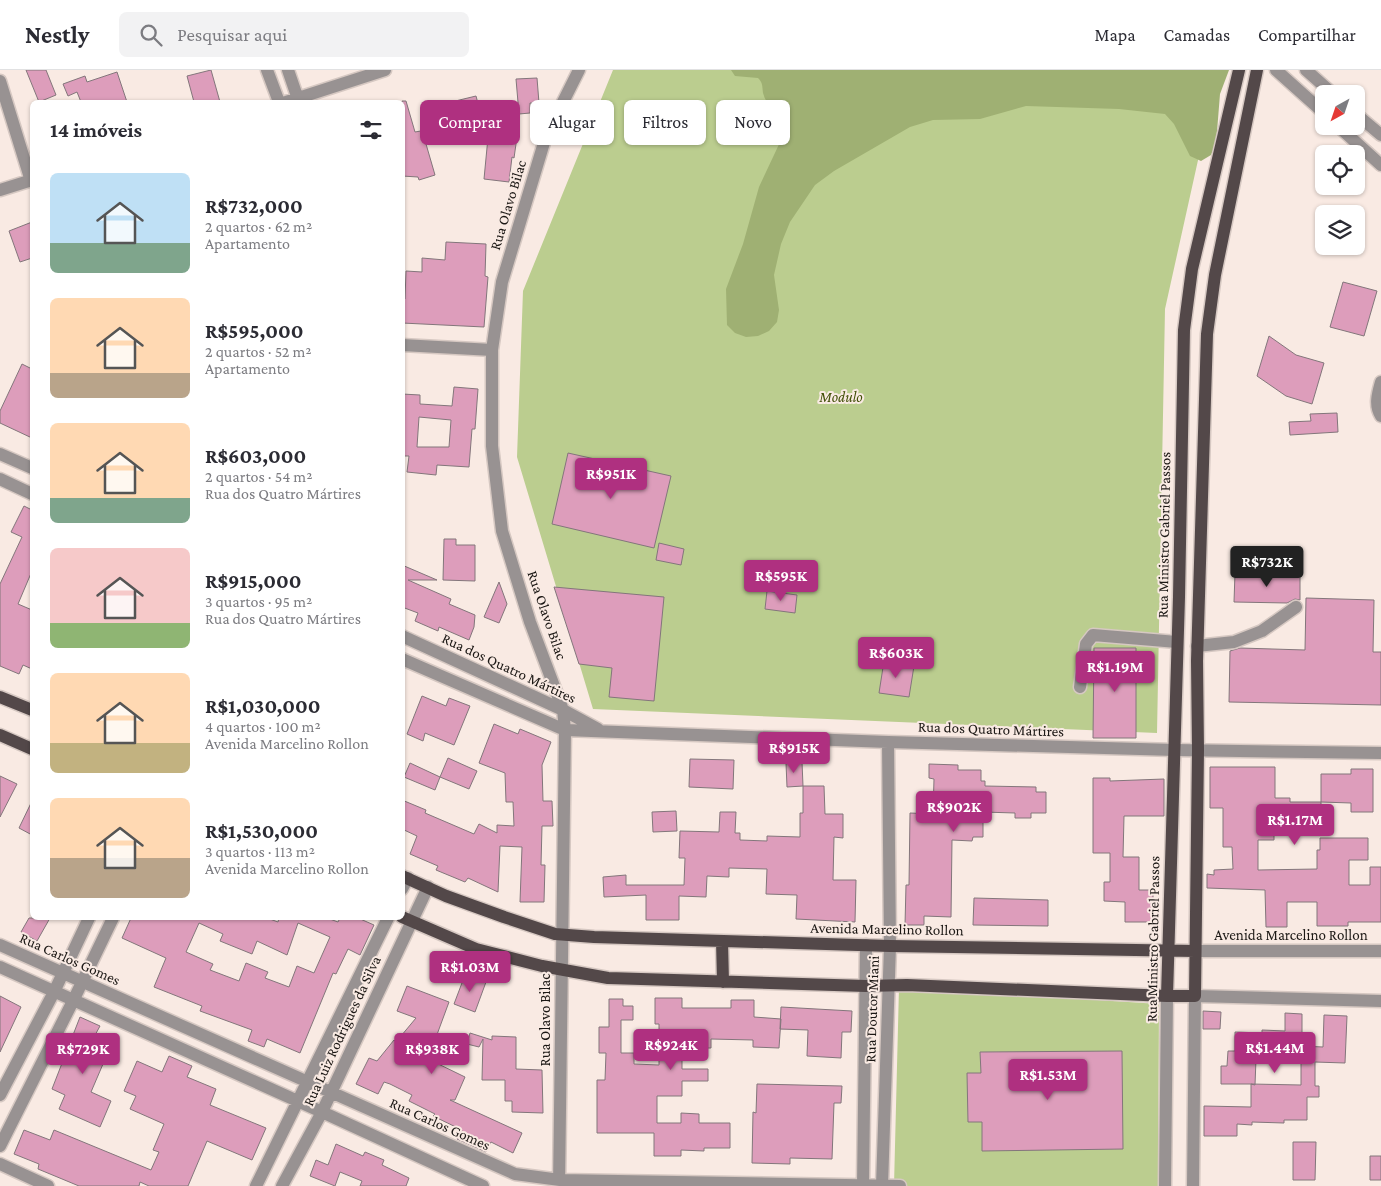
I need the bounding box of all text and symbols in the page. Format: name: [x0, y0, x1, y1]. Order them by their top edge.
search box: [119, 12, 469, 57]
text: Nestly: [25, 21, 89, 48]
icon: search: [137, 21, 165, 49]
text: Pesquisar aqui: [177, 24, 287, 45]
text: Mapa: [1095, 25, 1136, 45]
text: Camadas: [1164, 25, 1230, 45]
text: Compartilhar: [1258, 25, 1356, 45]
north arrow: [1315, 85, 1365, 135]
map controls: [1315, 85, 1365, 255]
chip: Comprar: [420, 100, 520, 145]
chip: Alugar: [530, 100, 614, 145]
chip: Filtros: [624, 100, 706, 145]
chip: Novo: [716, 100, 790, 145]
icon: filters: [357, 116, 385, 144]
text: 14 imóveis: [50, 118, 142, 142]
button: locate: [1315, 145, 1365, 195]
street label: Rua Olavo Bilac: [487, 157, 529, 252]
icon: home: [90, 193, 150, 253]
text: R$732,000: [205, 194, 303, 218]
button: layers: [1315, 205, 1365, 255]
text: 2 quartos · 62 m²: [205, 218, 312, 235]
text: Apartamento: [205, 235, 290, 252]
icon: home: [90, 318, 150, 378]
text: R$595,000: [205, 319, 304, 343]
text: 2 quartos · 52 m²: [205, 343, 312, 360]
text: Apartamento: [205, 360, 290, 377]
park label: Modulo: [818, 389, 863, 405]
icon: home: [90, 443, 150, 503]
text: R$603,000: [205, 444, 306, 468]
street label: Rua Ministro Gabriel Passos: [1155, 452, 1173, 618]
pin: R$951K: [570, 458, 652, 500]
text: R$951K: [586, 465, 636, 482]
text: 2 quartos · 54 m²: [205, 468, 312, 485]
text: Rua dos Quatro Mártires: [205, 485, 361, 502]
pin: R$732K: [1226, 546, 1308, 588]
text: R$732K: [1241, 553, 1293, 570]
pin: R$595K: [740, 560, 822, 602]
text: R$595K: [755, 567, 807, 584]
icon: home: [90, 568, 150, 628]
street label: Rua Olavo Bilac: [524, 568, 570, 662]
text: R$915,000: [205, 569, 302, 593]
text: 3 quartos · 95 m²: [205, 593, 312, 610]
text: Rua dos Quatro Mártires: [205, 610, 361, 627]
street label: Rua dos Quatro Mártires: [439, 630, 579, 706]
pin: R$603K: [855, 636, 937, 679]
text: R$603K: [869, 644, 923, 661]
pin: R$1.19M: [1069, 650, 1161, 693]
text: R$1.19M: [1087, 658, 1143, 675]
icon: home: [90, 693, 150, 753]
text: R$1,030,000: [205, 694, 321, 718]
text: 4 quartos · 100 m²: [205, 718, 321, 735]
street label: Rua dos Quatro Mártires: [918, 718, 1064, 740]
pin: R$915K: [753, 732, 835, 774]
text: Avenida Marcelino Rollon: [205, 735, 369, 752]
text: R$915K: [769, 739, 819, 756]
pin: R$902K: [913, 790, 995, 833]
text: R$902K: [927, 798, 981, 815]
pin: R$1.17M: [1249, 804, 1341, 846]
text: R$1.17M: [1267, 811, 1323, 828]
icon: home: [90, 818, 150, 878]
text: R$1,530,000: [205, 819, 318, 843]
text: 3 quartos · 113 m²: [205, 843, 315, 860]
street label: Rua Ministro Gabriel Passos: [1144, 856, 1162, 1022]
text: Avenida Marcelino Rollon: [205, 860, 369, 877]
street label: Avenida Marcelino Rollon: [810, 920, 964, 938]
street label: Avenida Marcelino Rollon: [1214, 927, 1368, 943]
street label: Rua Carlos Gomes: [17, 930, 123, 988]
pin: R$1.03M: [424, 950, 516, 993]
street label: Rua Luiz Rodrigues da Silva: [300, 953, 385, 1109]
street label: Rua Doutor Miani: [862, 955, 882, 1063]
text: R$1.03M: [441, 958, 499, 975]
street label: Rua Olavo Bilac: [537, 973, 553, 1066]
pin: R$924K: [630, 1028, 712, 1071]
pin: R$729K: [42, 1032, 124, 1075]
pin: R$938K: [391, 1032, 473, 1075]
pin: R$1.44M: [1229, 1032, 1321, 1074]
text: R$924K: [644, 1036, 698, 1053]
text: R$1.44M: [1246, 1039, 1304, 1056]
text: R$729K: [57, 1040, 109, 1057]
text: R$938K: [405, 1040, 459, 1057]
pin: R$1.53M: [1002, 1058, 1094, 1101]
text: R$1.53M: [1019, 1066, 1077, 1083]
street label: Rua Carlos Gomes: [387, 1095, 493, 1153]

